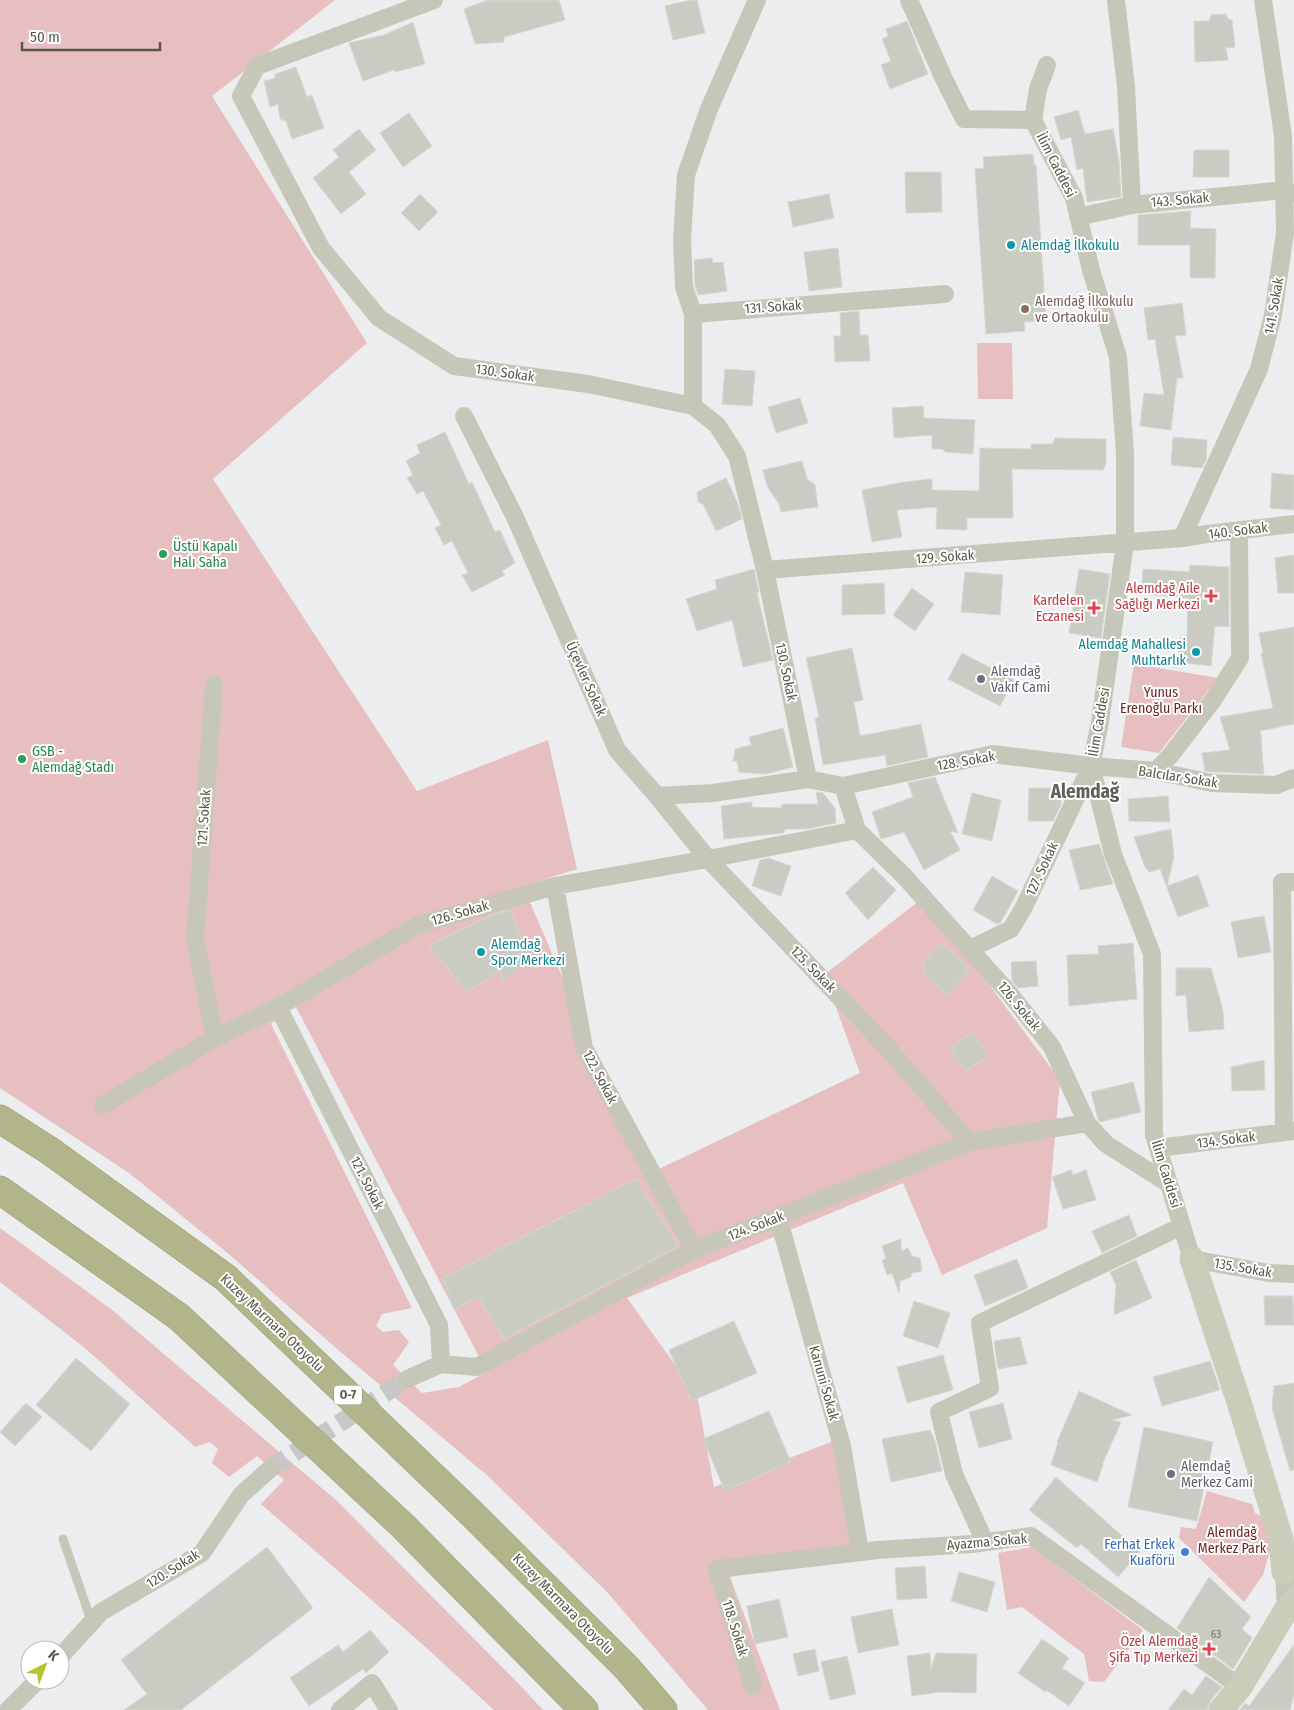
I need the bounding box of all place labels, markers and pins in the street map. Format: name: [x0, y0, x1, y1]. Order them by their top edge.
place label: Alemdağ İlkokulu: [1021, 237, 1120, 254]
marker: Alemdağ İlkokulu: [1005, 239, 1017, 251]
place label: Alemdağ İlkokulu ve Ortaokulu: [1035, 293, 1134, 326]
marker: Alemdağ İlkokulu ve Ortaokulu: [1019, 303, 1031, 315]
place label: Üstü Kapalı Halı Saha: [173, 537, 238, 571]
marker: Üstü Kapalı Halı Saha: [157, 548, 169, 560]
place label: Alemdağ Aile Sağlığı Merkezi: [1115, 580, 1200, 613]
marker: Alemdağ Aile Sağlığı Merkezi: [1204, 589, 1218, 603]
place label: Kardelen Eczanesi: [1033, 592, 1084, 625]
marker: Kardelen Eczanesi: [1088, 602, 1100, 614]
place label: Alemdağ Mahallesi Muhtarlık: [1079, 636, 1186, 669]
marker: Alemdağ Mahallesi Muhtarlık: [1190, 646, 1202, 658]
place label: Alemdağ Vakıf Cami: [991, 663, 1050, 696]
marker: Alemdağ Vakıf Cami: [975, 673, 987, 685]
place label: GSB - Alemdağ Stadı: [32, 743, 114, 776]
marker: GSB - Alemdağ Stadı: [16, 753, 28, 765]
place label: Alemdağ Spor Merkezi: [491, 936, 565, 969]
marker: Alemdağ Spor Merkezi: [475, 946, 487, 958]
place label: Alemdağ Merkez Cami: [1181, 1458, 1253, 1491]
marker: Alemdağ Merkez Cami: [1165, 1468, 1177, 1480]
place label: Ferhat Erkek Kuaförü: [1104, 1536, 1175, 1569]
marker: Ferhat Erkek Kuaförü: [1179, 1546, 1191, 1558]
place label: Özel Alemdağ Şifa Tıp Merkezi: [1109, 1632, 1198, 1666]
marker: Özel Alemdağ Şifa Tıp Merkezi: [1202, 1642, 1216, 1656]

